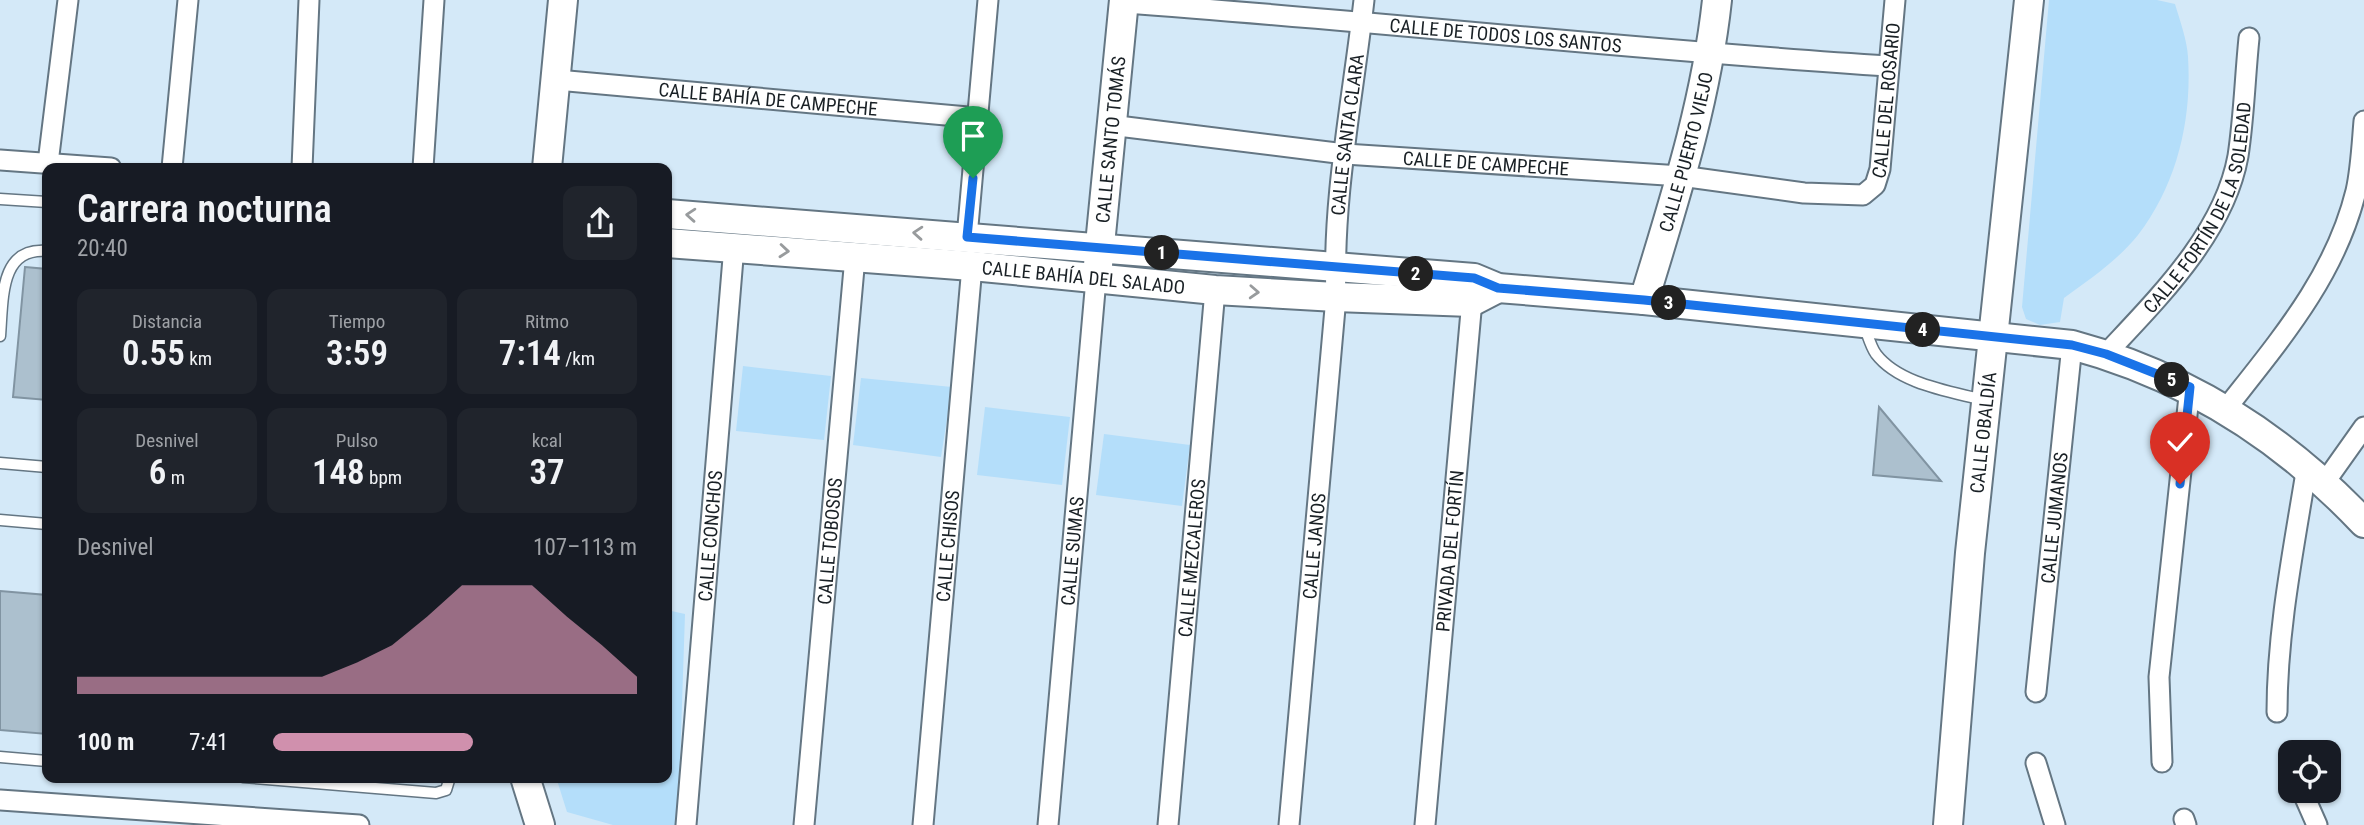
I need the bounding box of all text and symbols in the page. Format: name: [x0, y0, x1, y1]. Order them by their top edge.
street label: CALLE DE TODOS LOS SANTOS: [1389, 13, 1623, 57]
street label: CALLE DEL ROSARIO: [1866, 22, 1904, 181]
street label: CALLE SANTA CLARA: [1326, 52, 1369, 216]
street label: CALLE SANTO TOMÁS: [1091, 55, 1130, 224]
street label: CALLE PUERTO VIEJO: [1654, 70, 1717, 235]
street label: CALLE BAHÍA DE CAMPECHE: [658, 78, 879, 120]
street label: CALLE FORTÍN DE LA SOLEDAD: [2138, 101, 2255, 318]
pin: [943, 106, 1003, 178]
icon: arrive: [954, 117, 992, 155]
street label: CALLE DE CAMPECHE: [1402, 146, 1570, 180]
button: share: [563, 186, 637, 260]
text: Carrera nocturna: [77, 187, 332, 231]
one-way arrow: [685, 208, 696, 223]
one-way arrow: [912, 226, 923, 241]
text: 20:40: [77, 235, 128, 262]
pin: 1: [1144, 236, 1180, 270]
text: 1: [1157, 241, 1166, 264]
one-way arrow: [779, 243, 790, 258]
street label: CALLE BAHÍA DEL SALADO: [981, 256, 1186, 298]
pin: 2: [1398, 256, 1434, 292]
text: 2: [1411, 262, 1420, 285]
one-way arrow: [1249, 285, 1260, 300]
pin: 3: [1652, 286, 1686, 320]
text: 3: [1664, 291, 1673, 314]
text: Distancia: [132, 310, 202, 333]
text: Tiempo: [329, 310, 385, 333]
text: Ritmo: [525, 310, 569, 333]
pin: 4: [1906, 312, 1940, 348]
text: 4: [1918, 318, 1927, 341]
text: 0.55: [122, 333, 185, 374]
text: 3:59: [326, 333, 388, 374]
text: 7:14: [499, 333, 561, 374]
text: km: [185, 347, 212, 370]
text: /km: [561, 347, 595, 370]
pin: 5: [2154, 362, 2190, 398]
text: 5: [2167, 368, 2176, 391]
street label: CALLE OBALDÍA: [1965, 371, 2001, 495]
pin: [2150, 412, 2210, 484]
icon: check: [2161, 423, 2199, 461]
text: Desnivel: [135, 429, 199, 452]
text: Pulso: [336, 429, 378, 452]
text: kcal: [532, 429, 562, 452]
street label: CALLE JUMANOS: [2036, 451, 2072, 585]
text: 6: [149, 452, 166, 493]
text: 148: [312, 452, 365, 493]
text: 37: [529, 452, 565, 493]
text: m: [166, 466, 185, 489]
text: bpm: [365, 466, 402, 489]
street label: CALLE CONCHOS: [693, 469, 727, 602]
street label: PRIVADA DEL FORTÍN: [1431, 469, 1468, 633]
street label: CALLE TOBOSOS: [812, 477, 847, 606]
street label: CALLE MEZCALEROS: [1173, 478, 1210, 638]
street label: CALLE CHISOS: [931, 489, 964, 603]
street label: CALLE JANOS: [1298, 492, 1330, 600]
street label: CALLE SUMAS: [1056, 495, 1088, 607]
text: Desnivel: [77, 534, 154, 561]
text: 107–113 m: [533, 534, 637, 561]
text: 100 m: [77, 729, 134, 756]
text: 7:41: [189, 729, 228, 756]
map controls: [2278, 740, 2341, 803]
button: locate: [2278, 740, 2341, 803]

